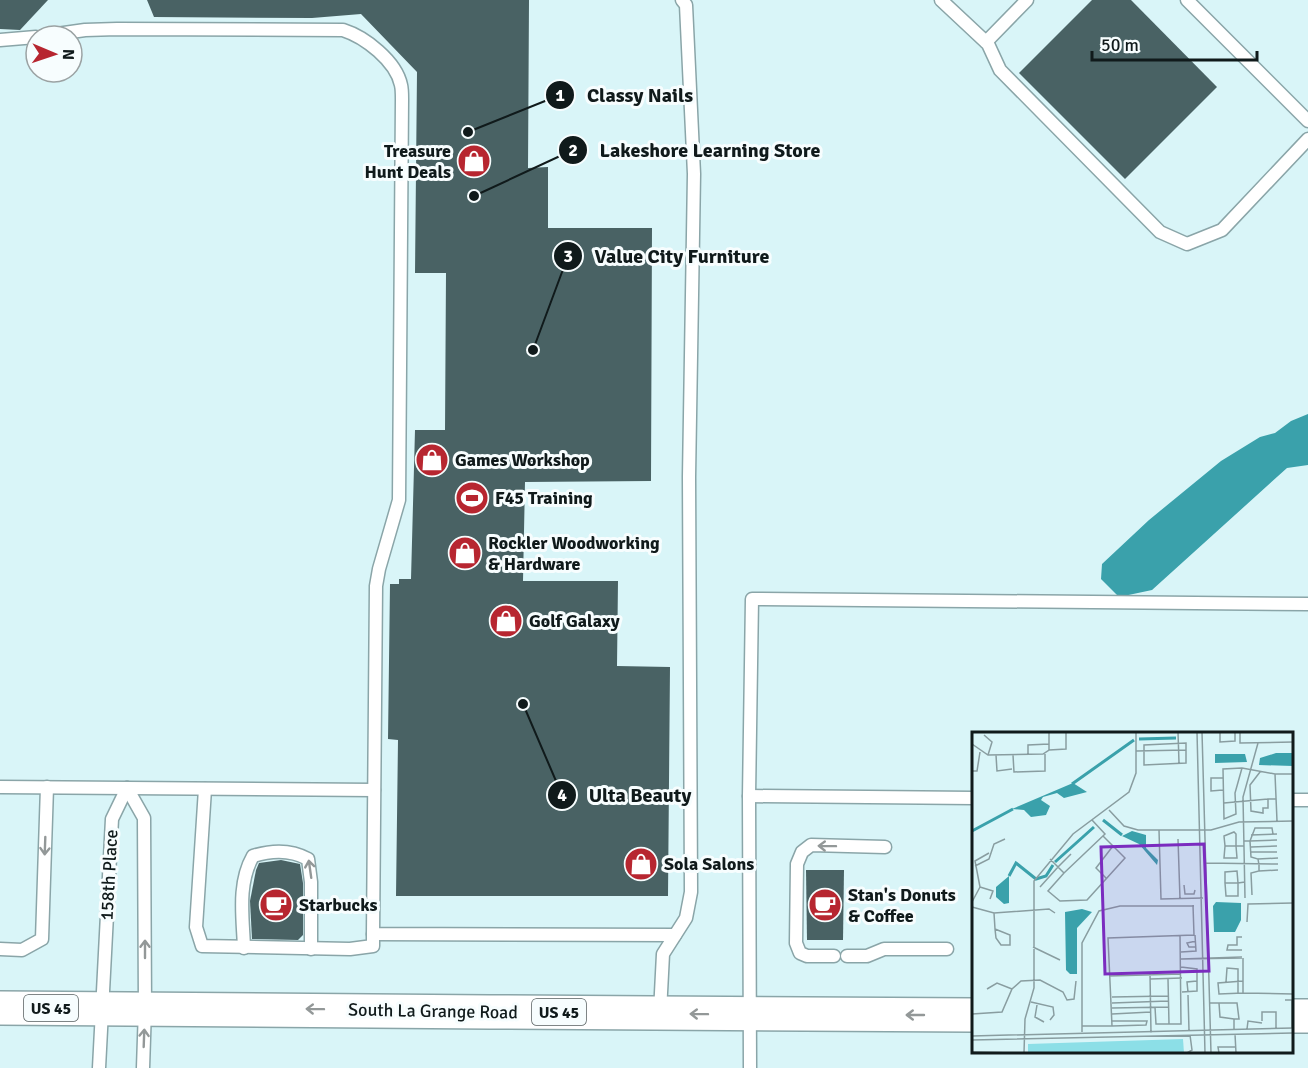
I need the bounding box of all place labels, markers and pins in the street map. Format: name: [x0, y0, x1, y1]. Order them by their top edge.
callout: Classy Nails: [545, 76, 705, 114]
callout: Lakeshore Learning Store: [558, 131, 832, 169]
place label: Treasure Hunt Deals: [364, 140, 451, 183]
shop icon: Treasure Hunt Deals: [456, 143, 492, 179]
callout: Value City Furniture: [553, 237, 782, 275]
shop icon: Games Workshop: [414, 442, 450, 478]
place label: Games Workshop: [455, 449, 590, 471]
sports icon: F45 Training: [454, 480, 490, 516]
place label: F45 Training: [495, 487, 593, 509]
place label: Rockler Woodworking & Hardware: [488, 532, 660, 575]
shop icon: Rockler Woodworking & Hardware: [447, 535, 483, 571]
shop icon: Golf Galaxy: [488, 603, 524, 639]
place label: Golf Galaxy: [529, 610, 620, 632]
callout: Ulta Beauty: [547, 776, 703, 814]
shop icon: Sola Salons: [623, 846, 659, 882]
place label: Sola Salons: [664, 853, 754, 875]
place label: Stan's Donuts & Coffee: [848, 884, 956, 927]
cafe icon: Starbucks: [258, 887, 294, 923]
cafe icon: Stan's Donuts & Coffee: [807, 887, 843, 923]
place label: Starbucks: [299, 894, 378, 916]

